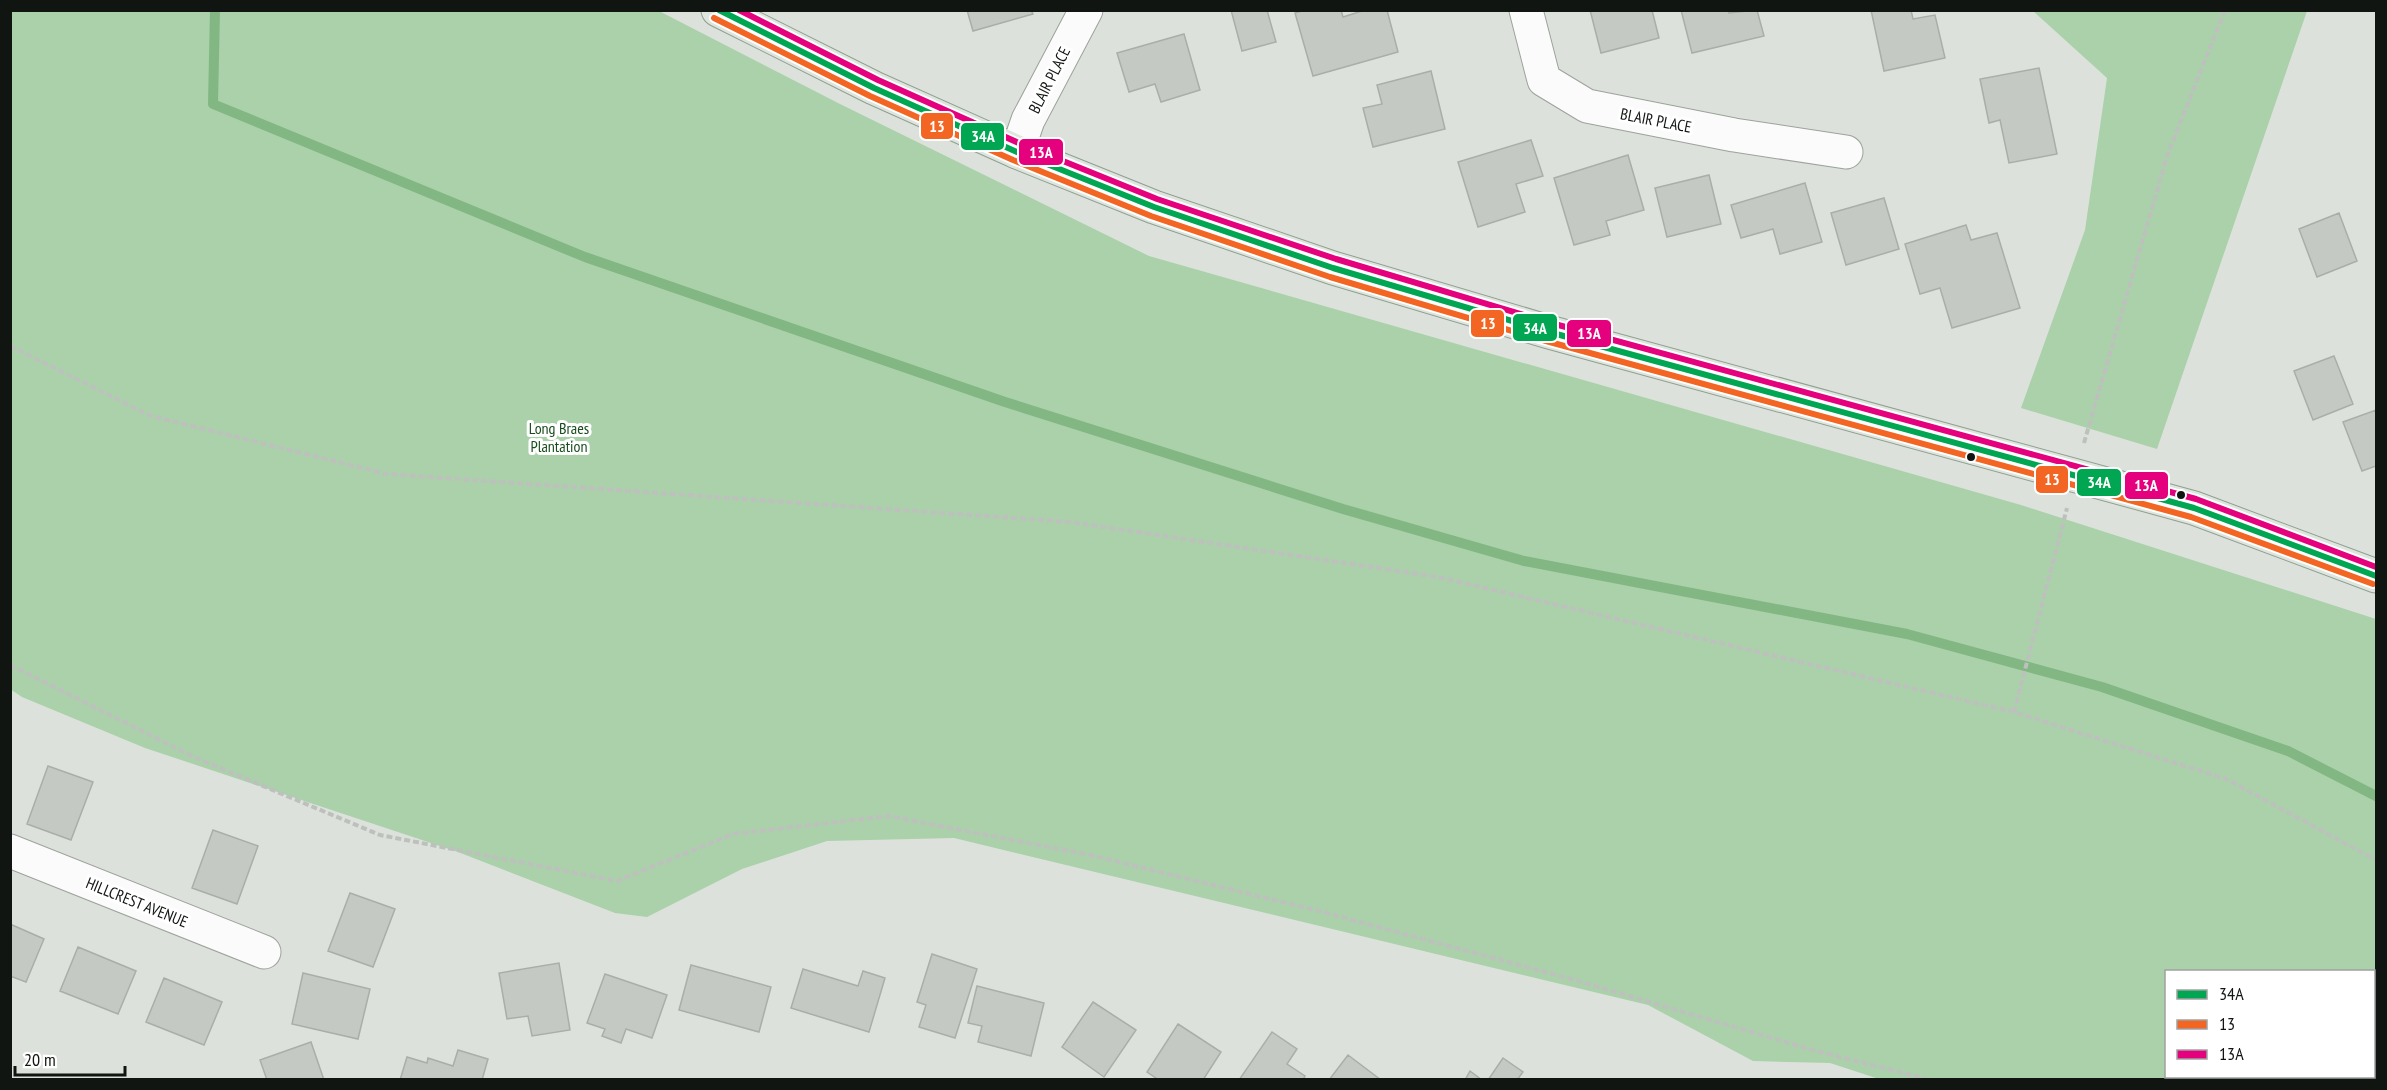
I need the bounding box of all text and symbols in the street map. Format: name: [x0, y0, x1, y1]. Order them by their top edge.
street label: BLAIR PLACE: [1024, 43, 1074, 117]
street label: BLAIR PLACE: [1619, 103, 1693, 137]
line badge: 13: [920, 112, 954, 140]
text: 13: [929, 116, 945, 136]
line badge: 34A: [960, 122, 1005, 151]
text: 34A: [971, 126, 996, 146]
line badge: 13A: [1018, 138, 1064, 166]
text: 13A: [1029, 142, 1054, 162]
line badge: 13: [1470, 309, 1505, 338]
text: 13: [1480, 313, 1496, 333]
line badge: 34A: [1512, 313, 1558, 342]
text: 34A: [1523, 318, 1548, 338]
line badge: 13A: [1566, 319, 1612, 348]
text: 13A: [1577, 323, 1602, 343]
park label: Long Braes Plantation: [529, 418, 589, 456]
unlabelled marker: [1965, 451, 1977, 463]
line badge: 13: [2035, 465, 2069, 494]
line badge: 34A: [2076, 468, 2122, 497]
text: 13: [2044, 469, 2060, 489]
line badge: 13A: [2124, 471, 2169, 500]
text: 34A: [2087, 472, 2112, 492]
text: 13A: [2134, 475, 2159, 495]
unlabelled marker: [2175, 489, 2187, 501]
street label: HILLCREST AVENUE: [83, 872, 191, 932]
legend: [2165, 970, 2375, 1078]
text: 34A: [2219, 982, 2244, 1005]
text: 13: [2219, 1012, 2235, 1035]
scale bar: [15, 1039, 124, 1077]
text: 13A: [2219, 1042, 2244, 1065]
text: 20 m: [24, 1048, 56, 1071]

